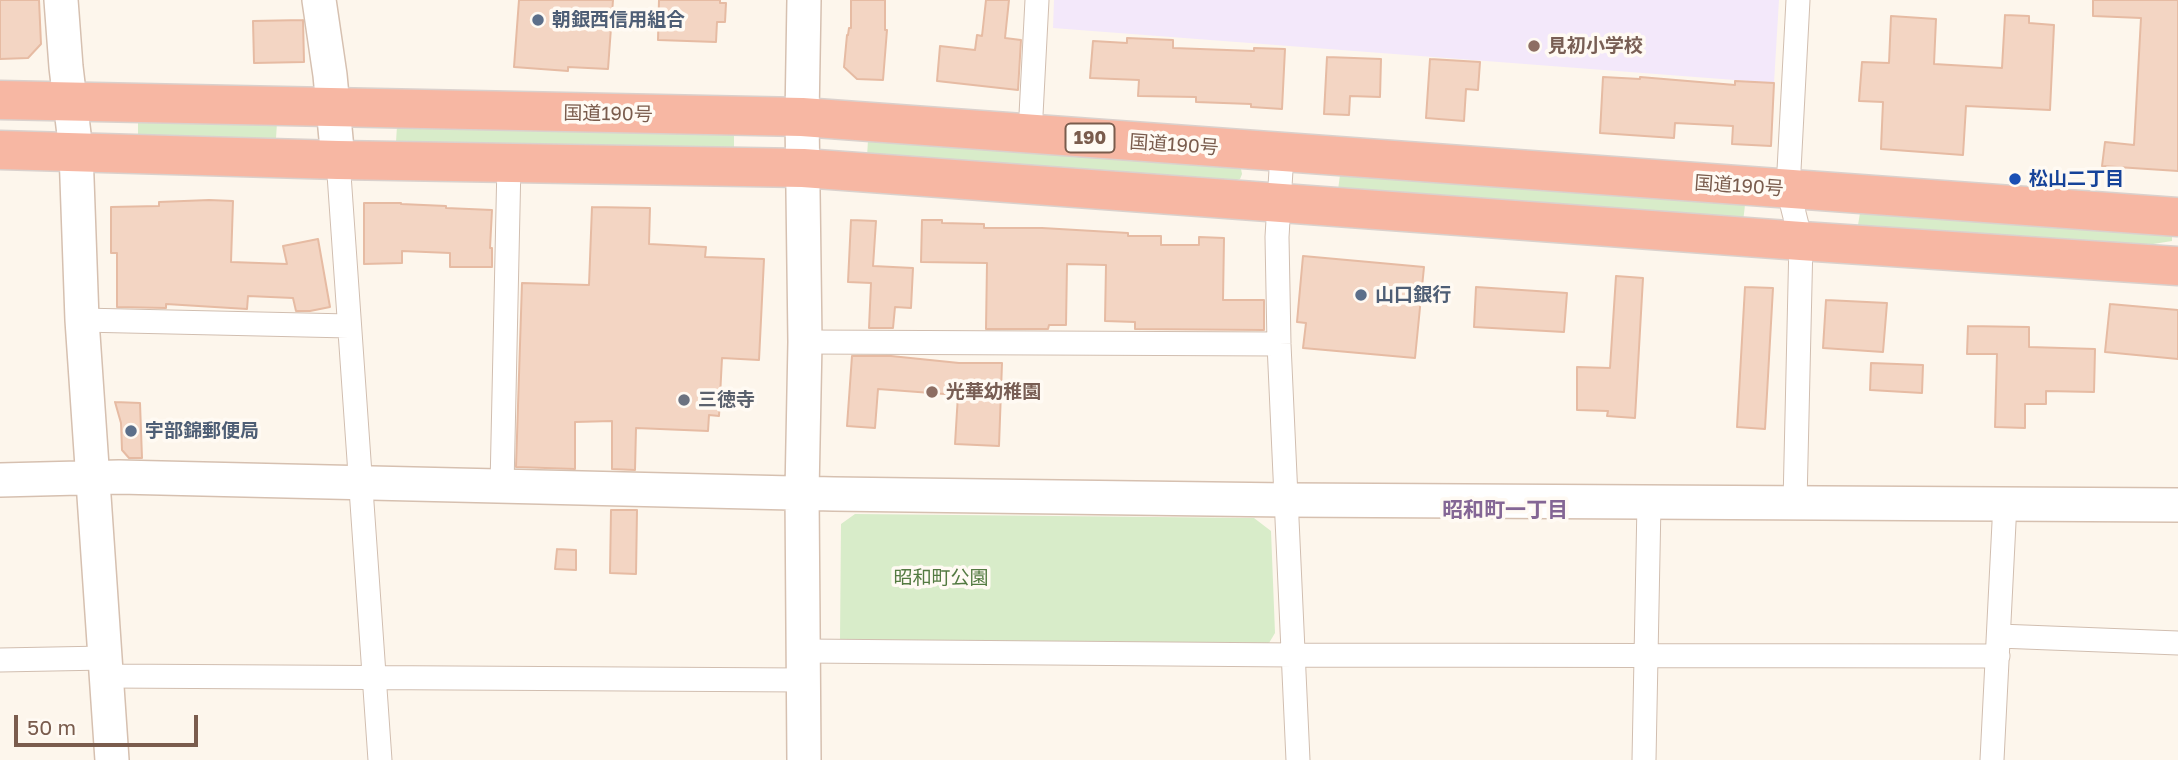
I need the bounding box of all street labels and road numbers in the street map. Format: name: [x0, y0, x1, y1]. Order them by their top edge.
street label: 国道190号: [563, 102, 653, 126]
road number: 190: [1066, 124, 1114, 153]
street label: 国道190号: [1129, 131, 1219, 159]
street label: 国道190号: [1694, 172, 1784, 200]

